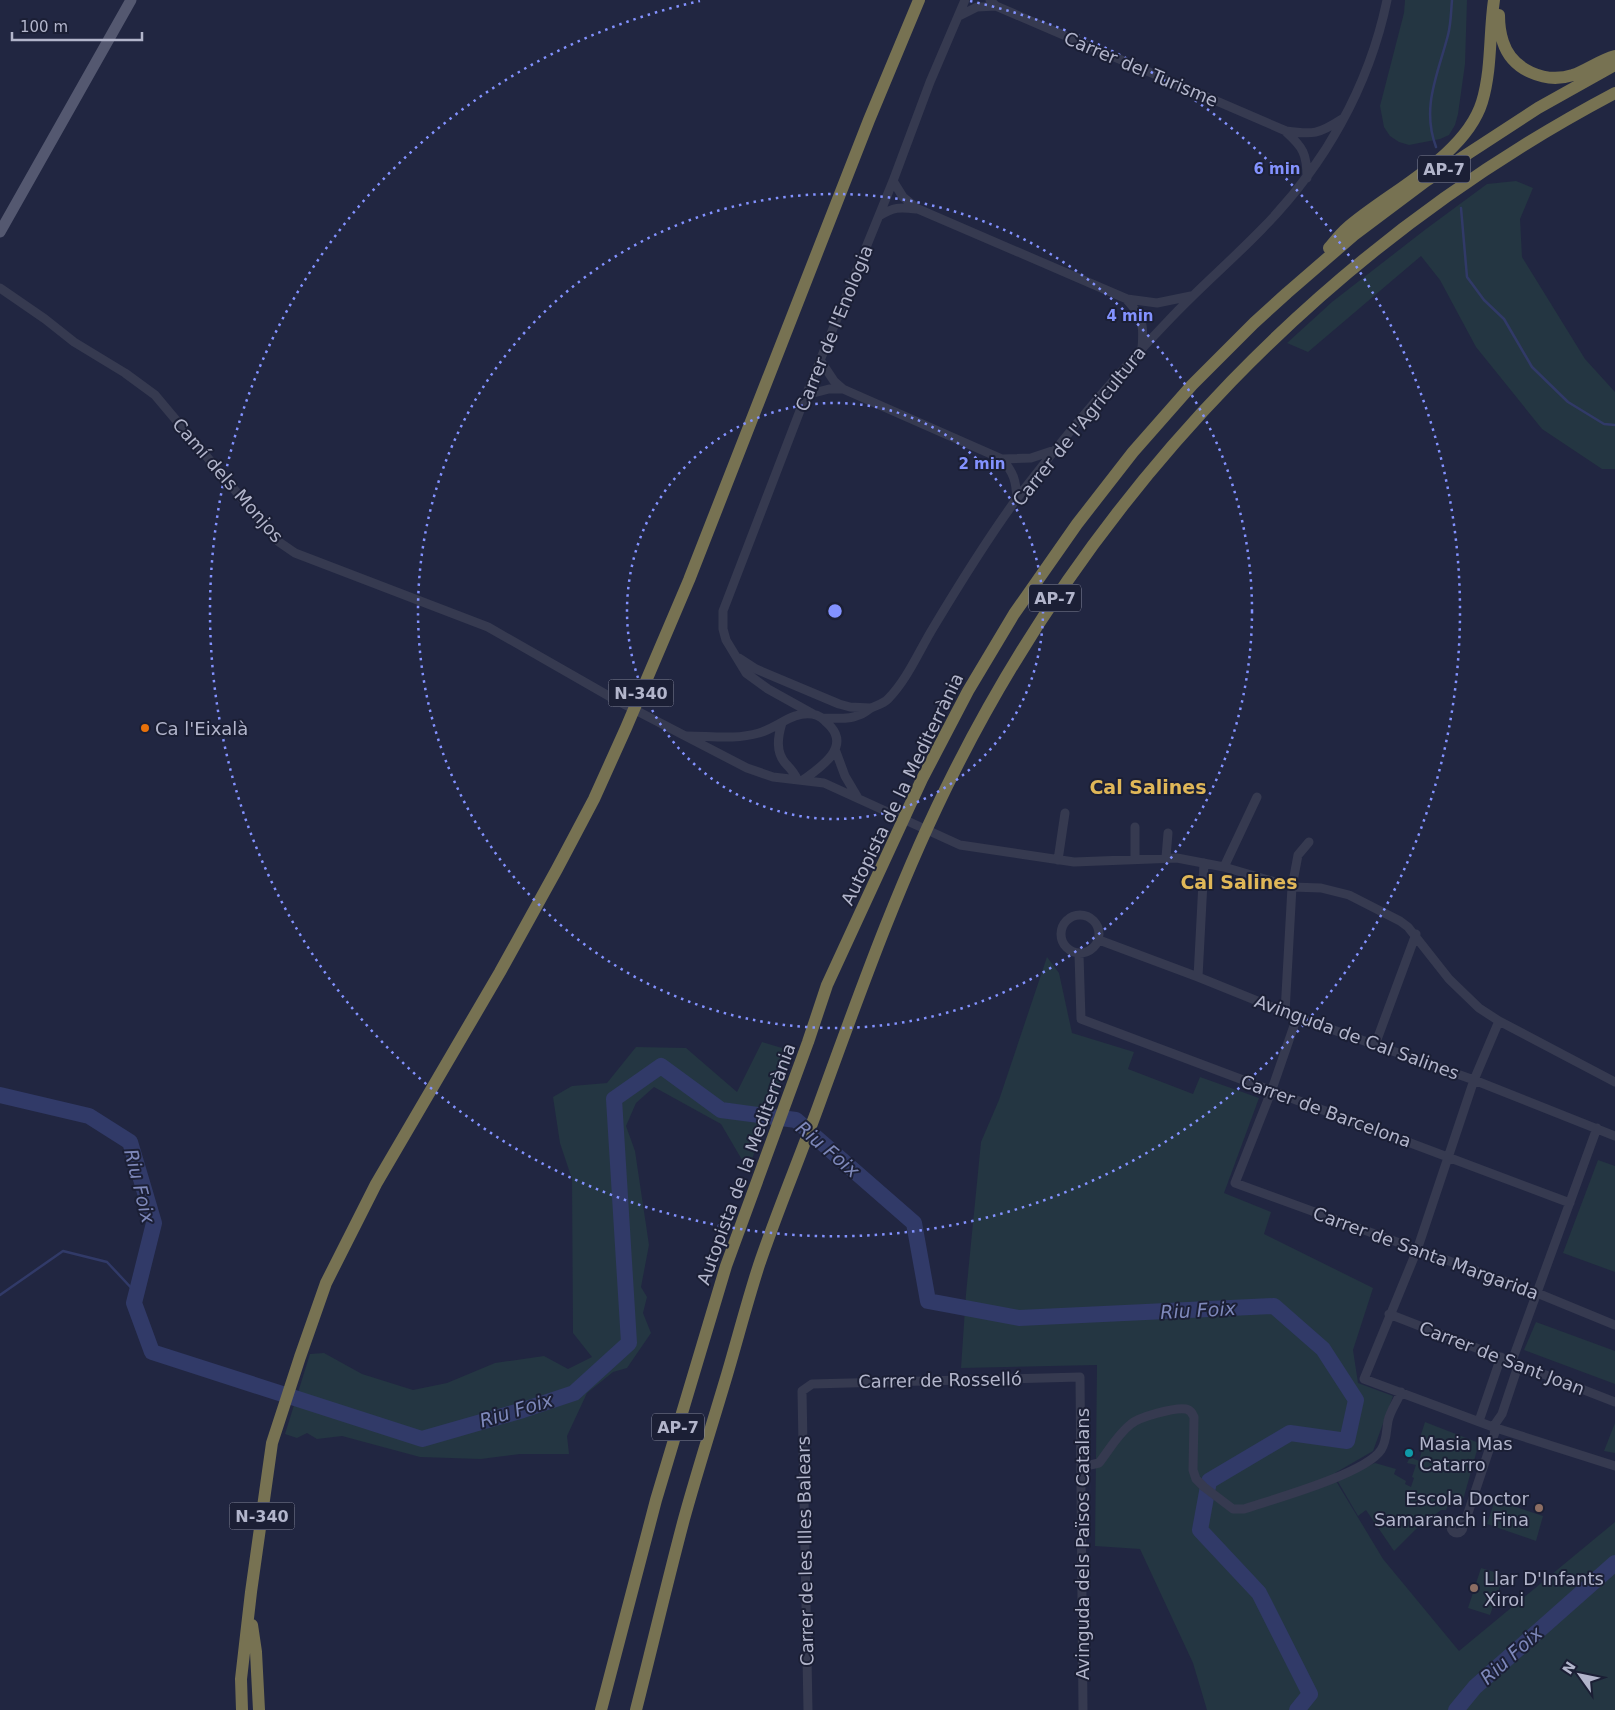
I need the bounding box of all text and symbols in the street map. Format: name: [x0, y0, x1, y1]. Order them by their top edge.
scale bar: [12, 10, 142, 42]
text: 100 m: [20, 18, 68, 36]
street label: Carrer del Turisme: [1061, 27, 1221, 111]
road number: AP-7: [1418, 156, 1470, 182]
text: 6 min: [1253, 160, 1301, 178]
street label: Carrer de l'Enologia: [791, 242, 877, 414]
text: 4 min: [1106, 307, 1154, 325]
street label: Carrer de l'Agricultura: [1008, 342, 1150, 510]
street label: Camí dels Monjos: [168, 414, 288, 546]
text: 2 min: [958, 455, 1006, 473]
road number: AP-7: [1029, 584, 1081, 612]
centre of rings: [826, 602, 844, 620]
street label: Autopista de la Mediterrània: [837, 670, 967, 908]
road number: N-340: [608, 680, 674, 706]
place label: Ca l'Eixalà: [155, 718, 248, 739]
marker: Ca l'Eixalà: [139, 722, 151, 734]
district label: Cal Salines: [1089, 776, 1207, 798]
district label: Cal Salines: [1180, 871, 1298, 893]
street label: Avinguda de Cal Salines: [1252, 990, 1462, 1084]
street label: Autopista de la Mediterrània: [692, 1040, 800, 1288]
street label: Carrer de Barcelona: [1238, 1070, 1414, 1152]
water label: Riu Foix: [792, 1116, 865, 1182]
water label: Riu Foix: [120, 1147, 160, 1226]
street label: Carrer de Santa Margarida: [1310, 1202, 1542, 1304]
water label: Riu Foix: [1160, 1297, 1237, 1323]
street label: Carrer de Sant Joan: [1416, 1317, 1588, 1399]
street label: Carrer de Rosselló: [858, 1368, 1022, 1392]
water label: Riu Foix: [477, 1388, 556, 1432]
street label: Avinguda dels Països Catalans: [1072, 1408, 1093, 1680]
road number: AP-7: [652, 1414, 704, 1440]
place label: Masia Mas Catarro: [1419, 1433, 1513, 1475]
street label: Carrer de les Illes Balears: [792, 1436, 818, 1666]
marker: Masia Mas Catarro: [1403, 1447, 1415, 1459]
place label: Escola Doctor Samaranch i Fina: [1374, 1488, 1530, 1530]
road number: N-340: [230, 1502, 294, 1530]
marker: Escola Doctor Samaranch i Fina: [1533, 1502, 1545, 1514]
place label: Llar D'Infants Xiroi: [1484, 1568, 1604, 1610]
marker: Llar D'Infants Xiroi: [1468, 1582, 1480, 1594]
water label: Riu Foix: [1476, 1621, 1547, 1688]
north arrow: [1555, 1650, 1605, 1700]
text: N: [1559, 1659, 1579, 1677]

